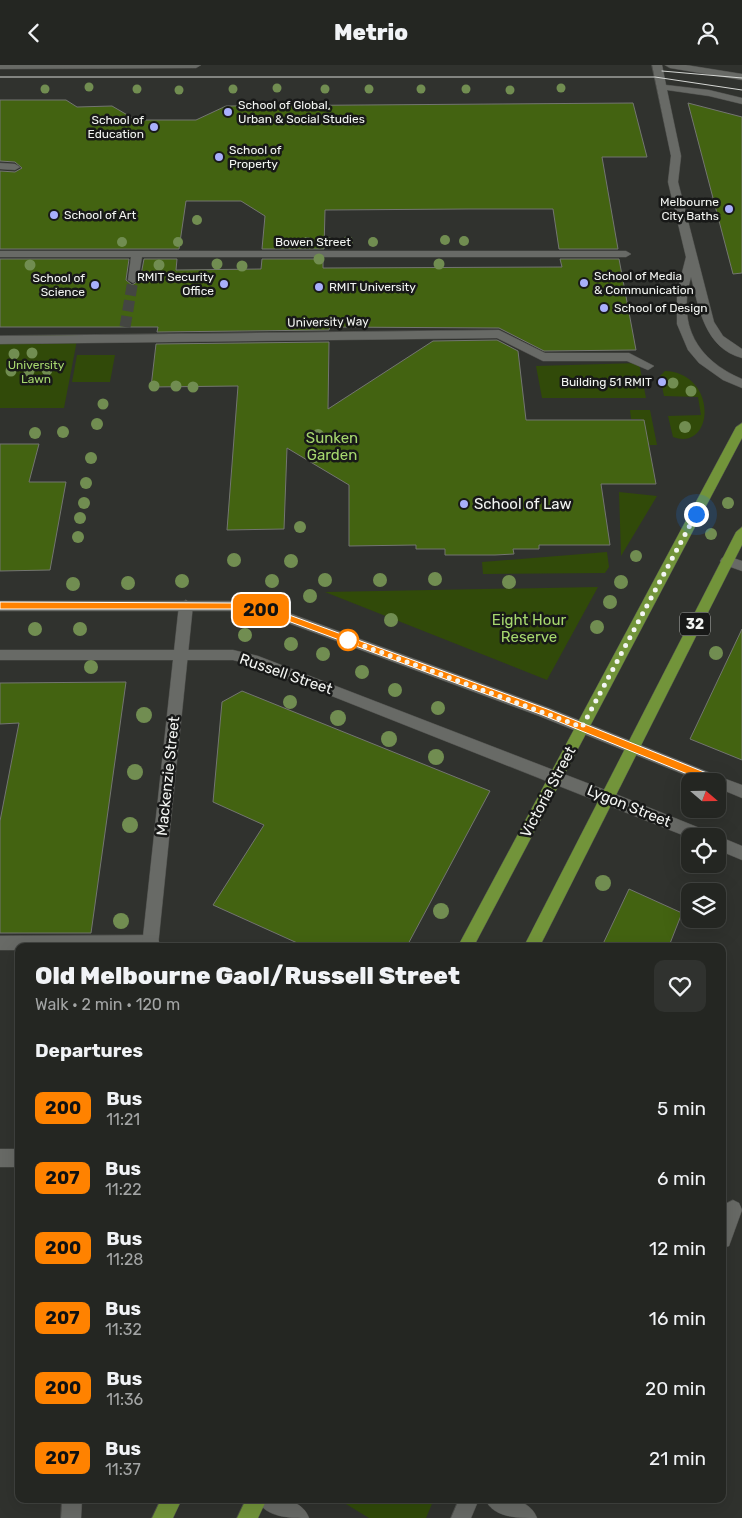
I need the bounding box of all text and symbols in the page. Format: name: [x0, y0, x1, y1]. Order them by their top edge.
icon: back: [20, 19, 48, 47]
text: Metrio: [334, 19, 408, 46]
icon: person: [694, 19, 722, 47]
place label: School of Global, Urban & Social Studies: [238, 98, 365, 126]
marker: School of Global, Urban & Social Studies: [222, 106, 234, 118]
place label: School of Education: [87, 113, 144, 141]
marker: School of Education: [148, 121, 160, 133]
place label: School of Property: [229, 143, 282, 171]
marker: School of Property: [213, 151, 225, 163]
place label: Melbourne City Baths: [660, 195, 719, 223]
marker: Melbourne City Baths: [723, 203, 735, 215]
place label: School of Art: [64, 208, 136, 222]
marker: School of Art: [48, 209, 60, 221]
street label: Bowen Street: [275, 235, 351, 249]
place label: School of Media & Communication: [594, 269, 694, 297]
place label: RMIT Security Office: [137, 270, 214, 298]
place label: School of Science: [33, 271, 85, 299]
marker: School of Media & Communication: [578, 277, 590, 289]
marker: RMIT Security Office: [218, 278, 230, 290]
marker: School of Science: [89, 279, 101, 291]
place label: RMIT University: [329, 280, 416, 294]
marker: RMIT University: [313, 281, 325, 293]
place label: School of Design: [614, 301, 708, 315]
marker: School of Design: [598, 302, 610, 314]
street label: University Way: [287, 314, 369, 330]
park label: University Lawn: [8, 358, 65, 386]
place label: Building 51 RMIT: [561, 375, 652, 389]
marker: Building 51 RMIT: [656, 376, 668, 388]
park label: Sunken Garden: [306, 429, 358, 464]
place label: School of Law: [474, 495, 572, 513]
marker: School of Law: [458, 498, 470, 510]
your location: [684, 502, 709, 527]
line badge: 200: [232, 594, 290, 626]
text: 200: [243, 599, 279, 621]
park label: Eight Hour Reserve: [492, 611, 566, 646]
road number: 32: [680, 613, 710, 635]
unlabelled marker: [337, 629, 359, 651]
street label: Russell Street: [237, 650, 335, 698]
street label: Mackenzie Street: [153, 715, 183, 837]
street label: Victoria Street: [516, 743, 580, 841]
north arrow: [681, 773, 726, 817]
map controls: [681, 773, 726, 928]
street label: Lygon Street: [584, 781, 674, 831]
button: locate: [681, 828, 726, 873]
button: layers: [681, 883, 726, 928]
button: heart: [654, 960, 706, 1012]
text: Old Melbourne Gaol/Russell Street: [35, 962, 460, 990]
text: Walk · 2 min · 120 m: [35, 995, 180, 1014]
text: Departures: [35, 1039, 143, 1062]
text: Bus: [106, 1087, 142, 1110]
text: 200: [45, 1097, 81, 1119]
text: 5 min: [657, 1097, 706, 1120]
text: 11:21: [106, 1110, 140, 1129]
text: Bus: [105, 1157, 141, 1180]
text: 207: [45, 1167, 80, 1189]
text: 6 min: [657, 1167, 706, 1190]
text: 11:22: [105, 1180, 142, 1199]
text: Bus: [106, 1227, 142, 1250]
text: 200: [45, 1237, 81, 1259]
text: 12 min: [649, 1237, 706, 1260]
text: 11:28: [106, 1250, 144, 1269]
text: Bus: [105, 1297, 141, 1320]
text: 207: [45, 1307, 80, 1329]
text: 16 min: [649, 1307, 706, 1330]
text: 11:32: [105, 1320, 142, 1339]
text: Bus: [106, 1367, 142, 1390]
text: 200: [45, 1377, 81, 1399]
text: 20 min: [645, 1377, 706, 1400]
text: 11:36: [106, 1390, 143, 1409]
text: Bus: [105, 1437, 141, 1460]
text: 207: [45, 1447, 80, 1469]
text: 21 min: [649, 1447, 706, 1470]
text: 11:37: [105, 1460, 141, 1479]

